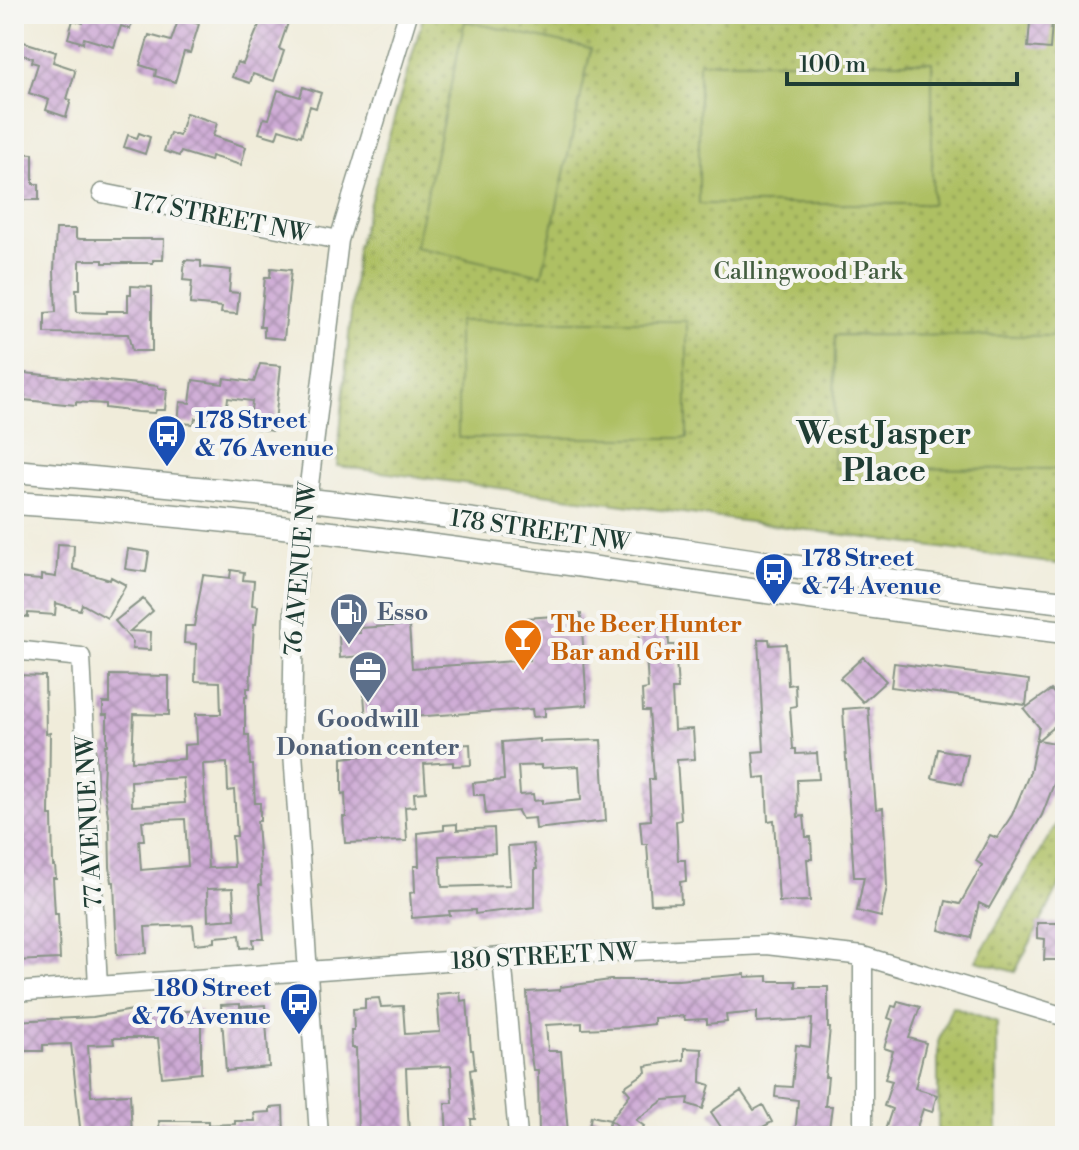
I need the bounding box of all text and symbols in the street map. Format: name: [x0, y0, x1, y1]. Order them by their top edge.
scale bar: [787, 36, 1017, 86]
text: 100 m: [799, 50, 866, 80]
street label: 177 STREET NW: [130, 186, 313, 250]
park label: Callingwood Park: [713, 257, 904, 287]
place label: 178 Street & 76 Avenue: [195, 406, 334, 464]
bus stop icon: 178 Street & 76 Avenue: [146, 413, 188, 468]
district label: West Jasper Place: [796, 414, 971, 491]
street label: 76 AVENUE NW: [278, 479, 324, 658]
street label: 178 STREET NW: [448, 503, 633, 559]
place label: 178 Street & 74 Avenue: [802, 544, 941, 602]
bus stop icon: 178 Street & 74 Avenue: [753, 551, 795, 606]
fuel station icon: Esso: [328, 591, 370, 646]
place label: Esso: [377, 598, 428, 628]
place label: The Beer Hunter Bar and Grill: [551, 610, 742, 668]
bar icon: The Beer Hunter Bar and Grill: [502, 617, 544, 672]
office icon: Goodwill Donation center: [347, 649, 389, 704]
place label: Goodwill Donation center: [276, 705, 460, 763]
street label: 77 AVENUE NW: [70, 733, 110, 909]
street label: 180 STREET NW: [450, 937, 639, 977]
place label: 180 Street & 76 Avenue: [132, 974, 271, 1032]
bus stop icon: 180 Street & 76 Avenue: [278, 981, 320, 1036]

